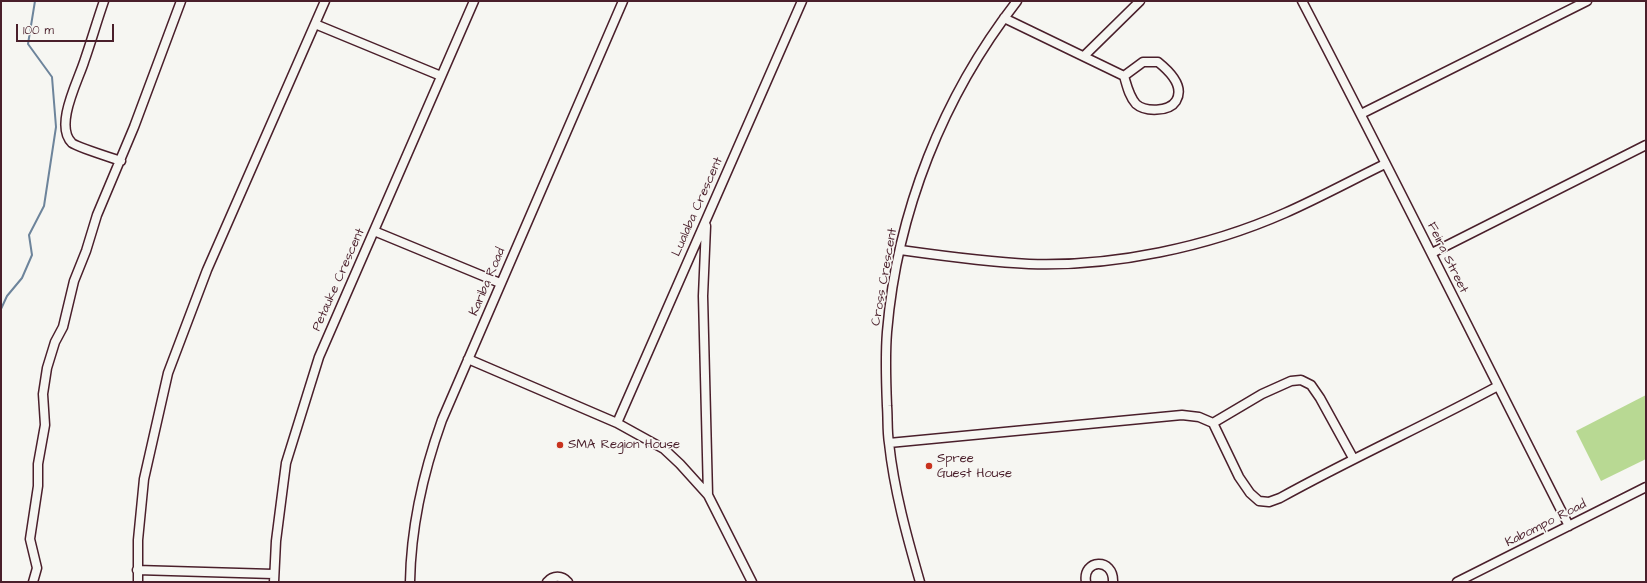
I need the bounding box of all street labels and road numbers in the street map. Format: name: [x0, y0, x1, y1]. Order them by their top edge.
street label: Lualaba Crescent: [669, 155, 727, 259]
street label: Feira Street: [1423, 220, 1471, 296]
street label: Petauke Crescent: [309, 226, 369, 334]
street label: Cross Crescent: [869, 227, 901, 327]
street label: Kariba Road: [467, 246, 509, 318]
street label: Kabompo Road: [1503, 497, 1589, 551]

